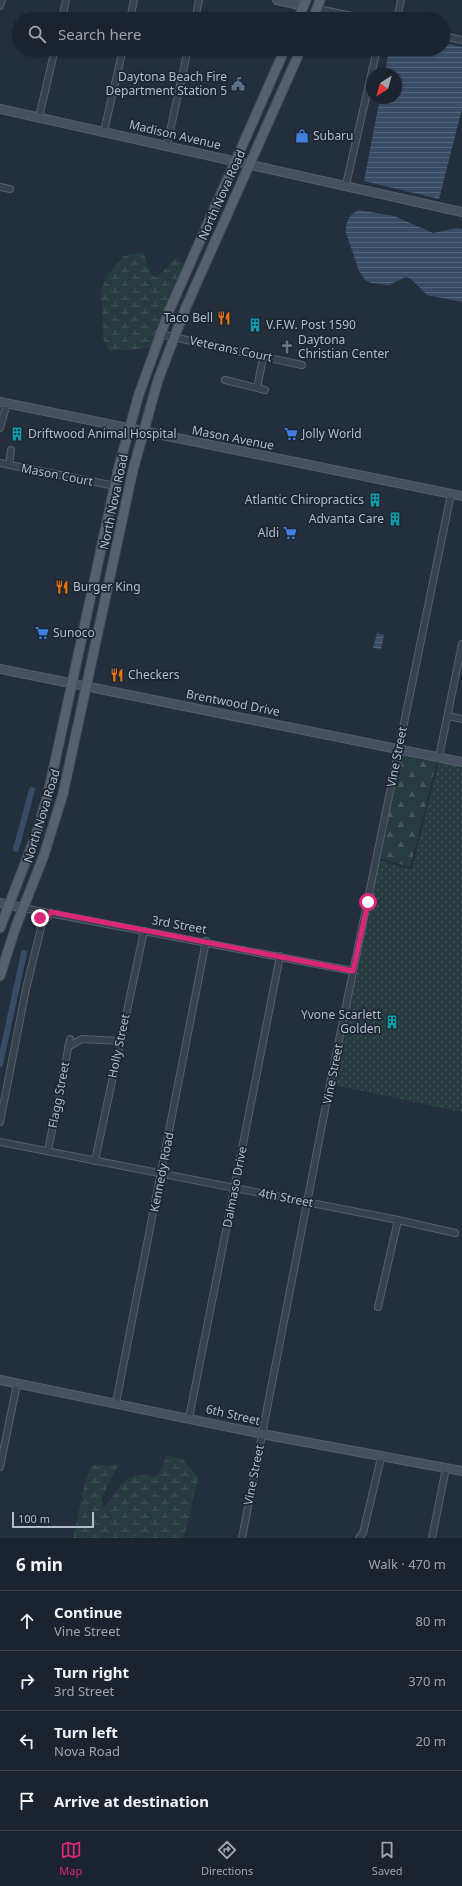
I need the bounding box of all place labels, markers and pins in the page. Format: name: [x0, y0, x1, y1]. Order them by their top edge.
place label: Daytona Beach Fire Department Station 5: [105, 68, 227, 99]
public building icon: Daytona Beach Fire Department Station 5: [230, 76, 246, 92]
place label: Subaru: [313, 127, 354, 144]
shop icon: Subaru: [294, 128, 310, 144]
place label: Taco Bell: [164, 309, 213, 326]
restaurant icon: Taco Bell: [216, 310, 232, 326]
place label: V.F.W. Post 1590: [266, 316, 356, 333]
building icon: V.F.W. Post 1590: [247, 317, 263, 333]
place label: Daytona Christian Center: [298, 331, 389, 362]
church icon: Daytona Christian Center: [279, 339, 295, 355]
place label: Driftwood Animal Hospital: [28, 425, 177, 442]
place label: Jolly World: [301, 425, 362, 442]
building icon: Driftwood Animal Hospital: [9, 426, 25, 442]
supermarket icon: Jolly World: [283, 426, 299, 442]
place label: Atlantic Chiropractics: [245, 491, 364, 508]
building icon: Atlantic Chiropractics: [367, 492, 383, 508]
place label: Advanta Care: [309, 510, 384, 527]
building icon: Advanta Care: [387, 511, 403, 527]
place label: Aldi: [258, 524, 279, 541]
supermarket icon: Aldi: [282, 525, 298, 541]
place label: Burger King: [73, 578, 141, 595]
restaurant icon: Burger King: [54, 579, 70, 595]
place label: Sunoco: [53, 624, 95, 641]
supermarket icon: Sunoco: [34, 625, 50, 641]
place label: Checkers: [128, 666, 180, 683]
restaurant icon: Checkers: [109, 667, 125, 683]
place label: Yvone Scarlett Golden: [301, 1006, 382, 1037]
building icon: Yvone Scarlett Golden: [384, 1014, 400, 1030]

